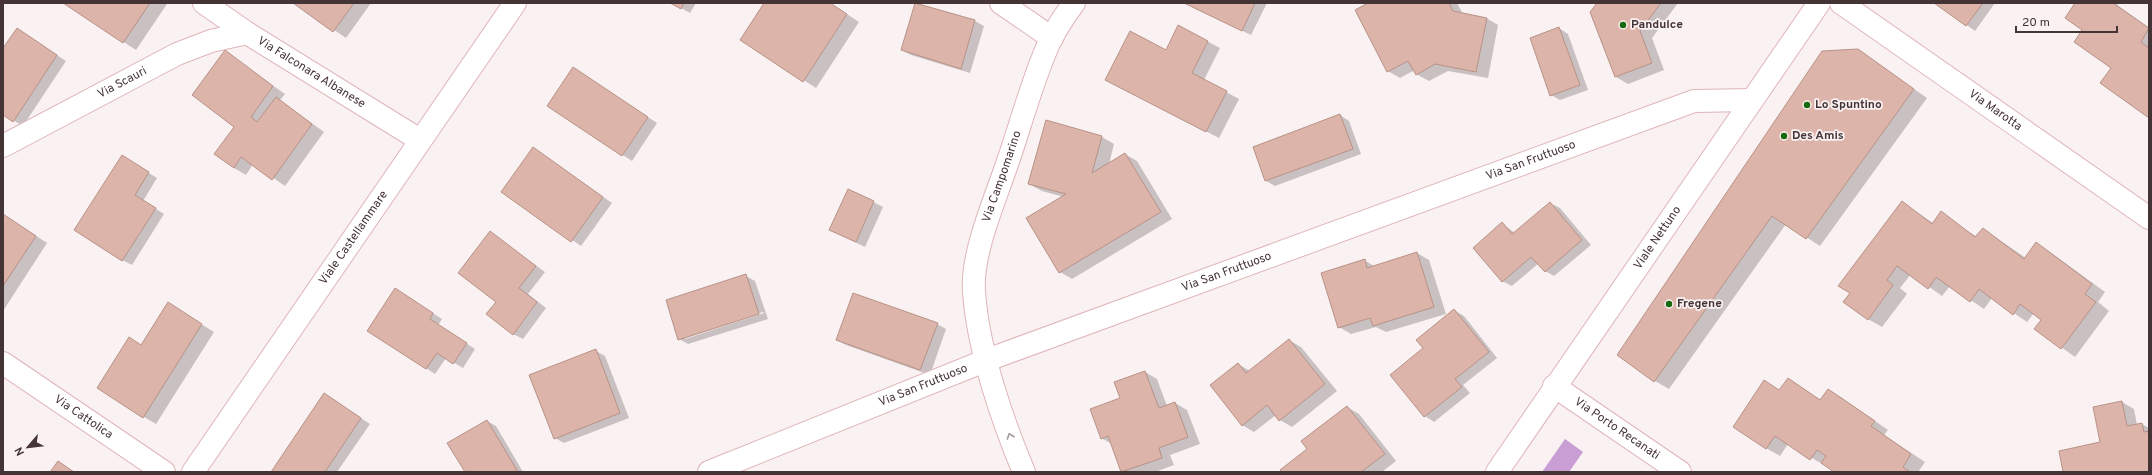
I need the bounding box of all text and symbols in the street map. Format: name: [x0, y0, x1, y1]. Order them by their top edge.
scale bar: [2016, 8, 2117, 34]
text: 20 m: [2022, 15, 2050, 31]
place label: Pandulce: [1631, 17, 1683, 33]
marker: Pandulce: [1618, 20, 1628, 30]
street label: Via Falconara Albanese: [254, 33, 368, 112]
street label: Via Scauri: [95, 63, 150, 103]
street label: Via Marotta: [1965, 86, 2025, 135]
place label: Lo Spuntino: [1815, 97, 1882, 113]
marker: Lo Spuntino: [1802, 100, 1812, 110]
place label: Des Amis: [1792, 128, 1844, 144]
street label: Via Campomarino: [979, 129, 1026, 225]
marker: Des Amis: [1779, 131, 1789, 141]
street label: Via San Fruttuoso: [1484, 137, 1578, 185]
street label: Viale Castellammare: [316, 188, 392, 288]
street label: Viale Nettuno: [1630, 203, 1685, 273]
street label: Via San Fruttuoso: [1180, 248, 1274, 296]
place label: Fregene: [1677, 296, 1722, 312]
marker: Fregene: [1664, 299, 1674, 309]
street label: Via San Fruttuoso: [876, 360, 970, 411]
street label: Via Cattolica: [51, 392, 116, 443]
street label: Via Porto Recanati: [1571, 394, 1663, 464]
north arrow: [8, 427, 48, 467]
one-way arrow: [1006, 432, 1015, 439]
text: N: [12, 444, 28, 458]

